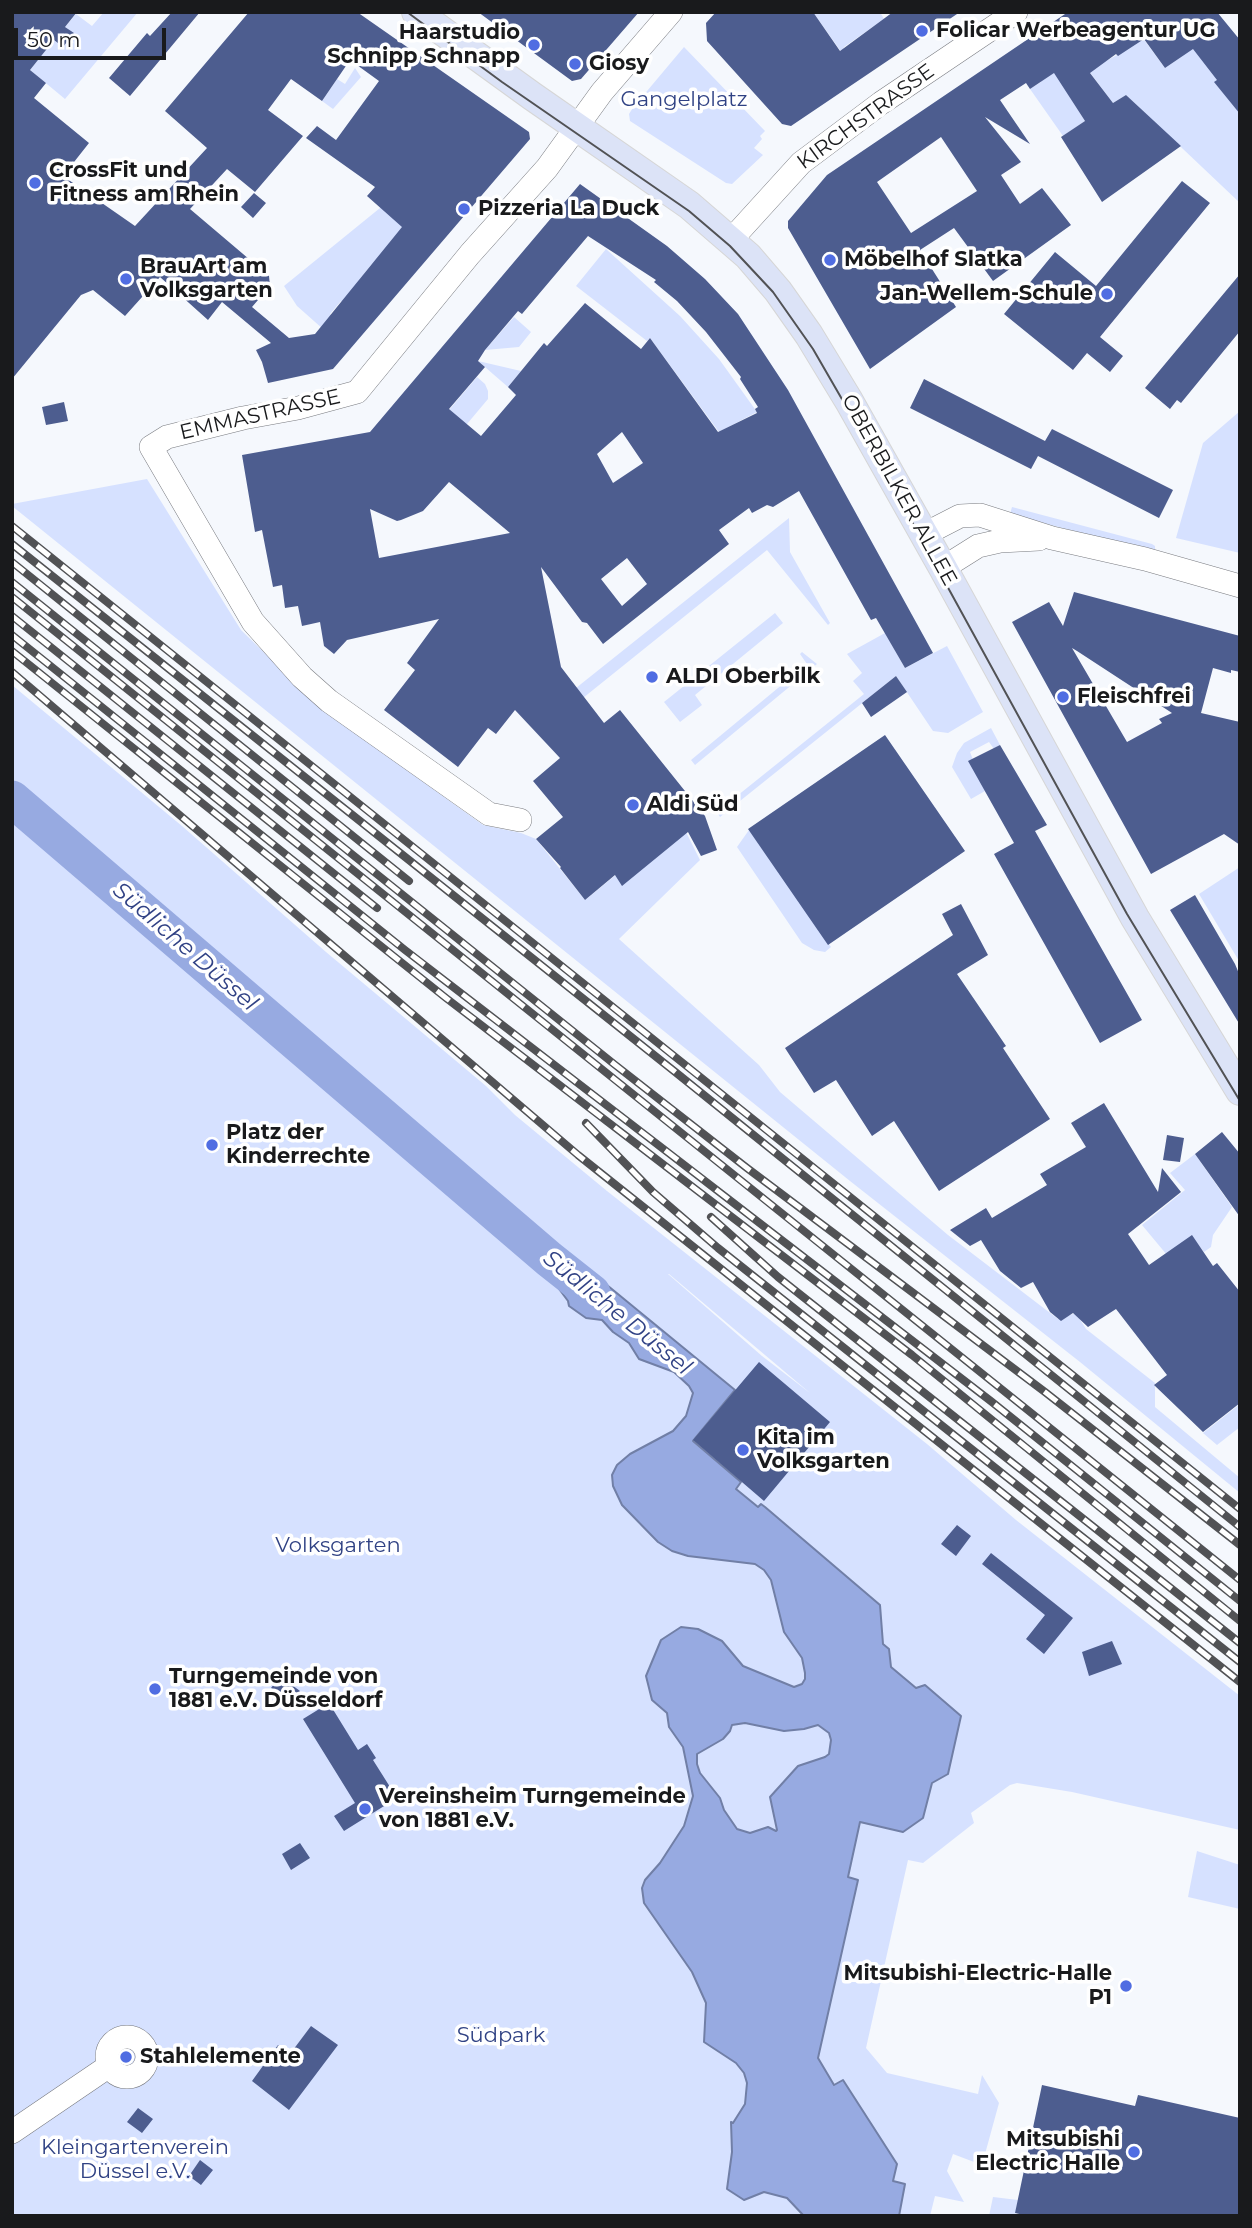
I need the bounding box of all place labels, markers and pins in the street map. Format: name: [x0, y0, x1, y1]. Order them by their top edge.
place label: Folicar Werbeagentur UG: [936, 18, 1216, 44]
place label: Haarstudio Schnipp Schnapp: [327, 20, 520, 70]
marker: Folicar Werbeagentur UG: [914, 23, 930, 39]
marker: Haarstudio Schnipp Schnapp: [526, 37, 542, 53]
place label: Giosy: [589, 51, 649, 77]
marker: Giosy: [567, 56, 583, 72]
place label: CrossFit und Fitness am Rhein: [49, 158, 239, 208]
marker: CrossFit und Fitness am Rhein: [27, 175, 43, 191]
place label: Pizzeria La Duck: [478, 196, 659, 222]
marker: Pizzeria La Duck: [456, 201, 472, 217]
place label: Möbelhof Slatka: [844, 247, 1023, 273]
marker: Möbelhof Slatka: [822, 252, 838, 268]
place label: BrauArt am Volksgarten: [140, 254, 273, 304]
marker: BrauArt am Volksgarten: [118, 271, 134, 287]
place label: Jan-Wellem-Schule: [880, 281, 1093, 307]
marker: Jan-Wellem-Schule: [1099, 286, 1115, 302]
place label: ALDI Oberbilk: [666, 664, 820, 690]
marker: ALDI Oberbilk: [644, 669, 660, 685]
place label: Fleischfrei: [1077, 684, 1191, 710]
marker: Fleischfrei: [1055, 689, 1071, 705]
place label: Aldi Süd: [647, 792, 739, 818]
marker: Aldi Süd: [625, 797, 641, 813]
place label: Platz der Kinderrechte: [226, 1120, 370, 1170]
marker: Platz der Kinderrechte: [204, 1137, 220, 1153]
place label: Kita im Volksgarten: [757, 1425, 890, 1475]
marker: Kita im Volksgarten: [735, 1442, 751, 1458]
place label: Turngemeinde von 1881 e.V. Düsseldorf: [169, 1664, 382, 1714]
marker: Turngemeinde von 1881 e.V. Düsseldorf: [147, 1681, 163, 1697]
place label: Vereinsheim Turngemeinde von 1881 e.V.: [379, 1784, 686, 1834]
marker: Vereinsheim Turngemeinde von 1881 e.V.: [357, 1801, 373, 1817]
place label: Mitsubishi-Electric-Halle P1: [843, 1961, 1112, 2011]
marker: Mitsubishi-Electric-Halle P1: [1118, 1978, 1134, 1994]
place label: Stahlelemente: [140, 2044, 301, 2070]
marker: Stahlelemente: [118, 2049, 134, 2065]
place label: Mitsubishi Electric Halle: [975, 2127, 1120, 2177]
marker: Mitsubishi Electric Halle: [1126, 2144, 1142, 2160]

